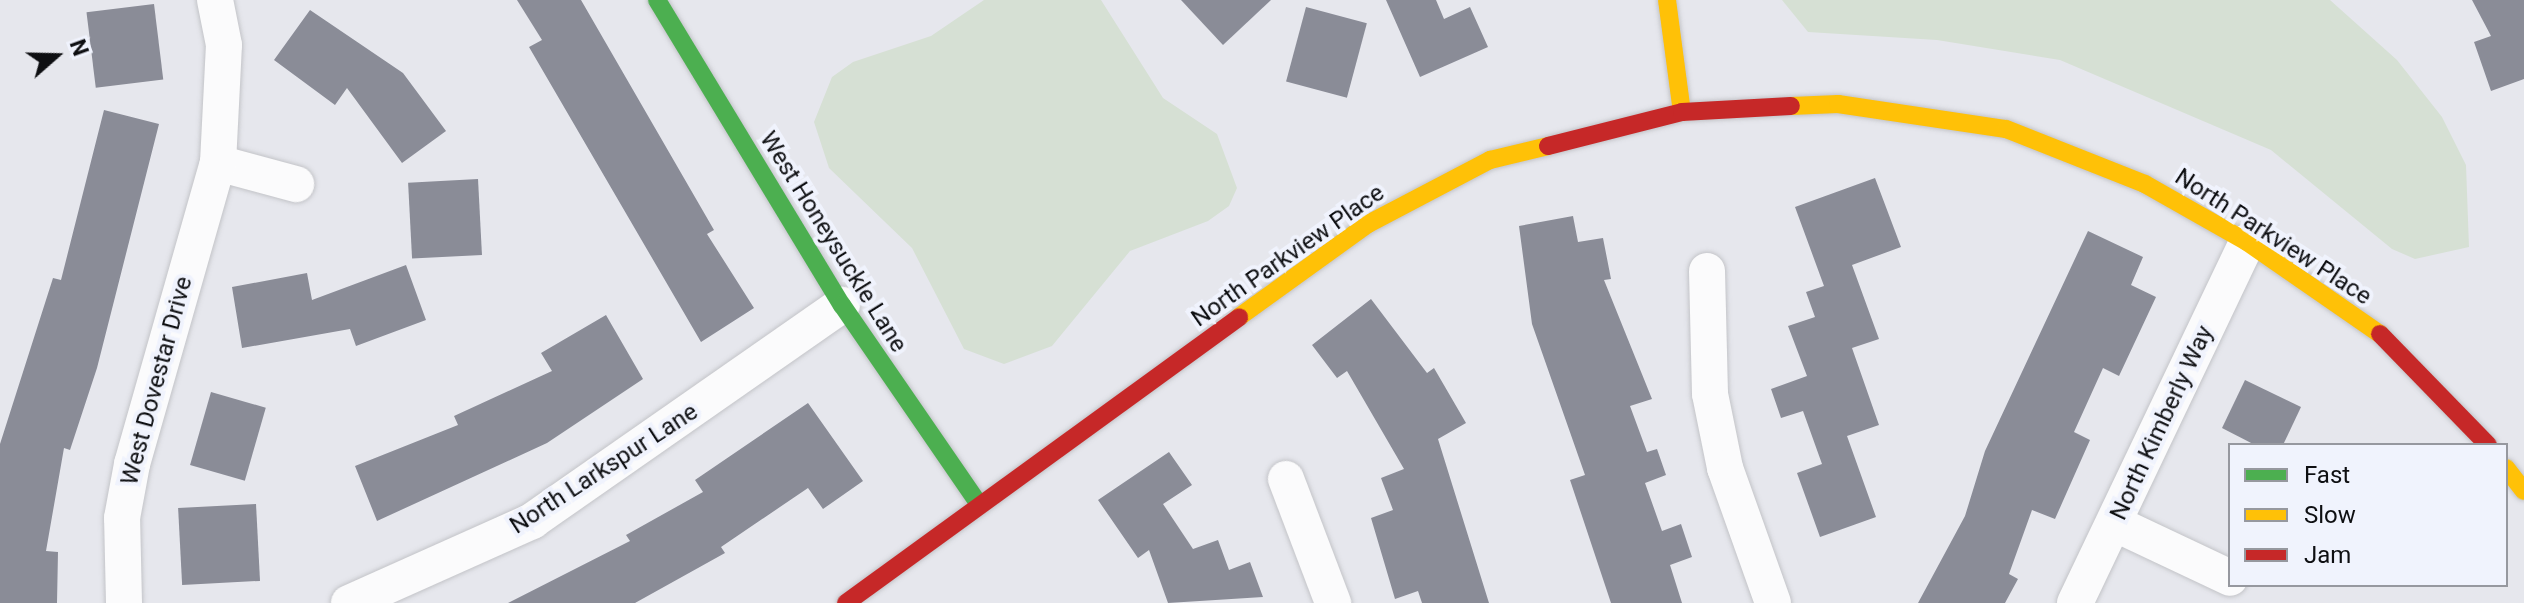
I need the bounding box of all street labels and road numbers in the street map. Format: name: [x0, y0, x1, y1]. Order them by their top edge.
street label: West Honeysuckle Lane: [753, 126, 913, 358]
street label: North Parkview Place: [2169, 163, 2377, 311]
street label: North Parkview Place: [1186, 179, 1390, 333]
street label: West Dovestar Drive: [115, 274, 199, 488]
street label: North Kimberly Way: [2104, 321, 2220, 525]
street label: North Larkspur Lane: [505, 398, 703, 540]

